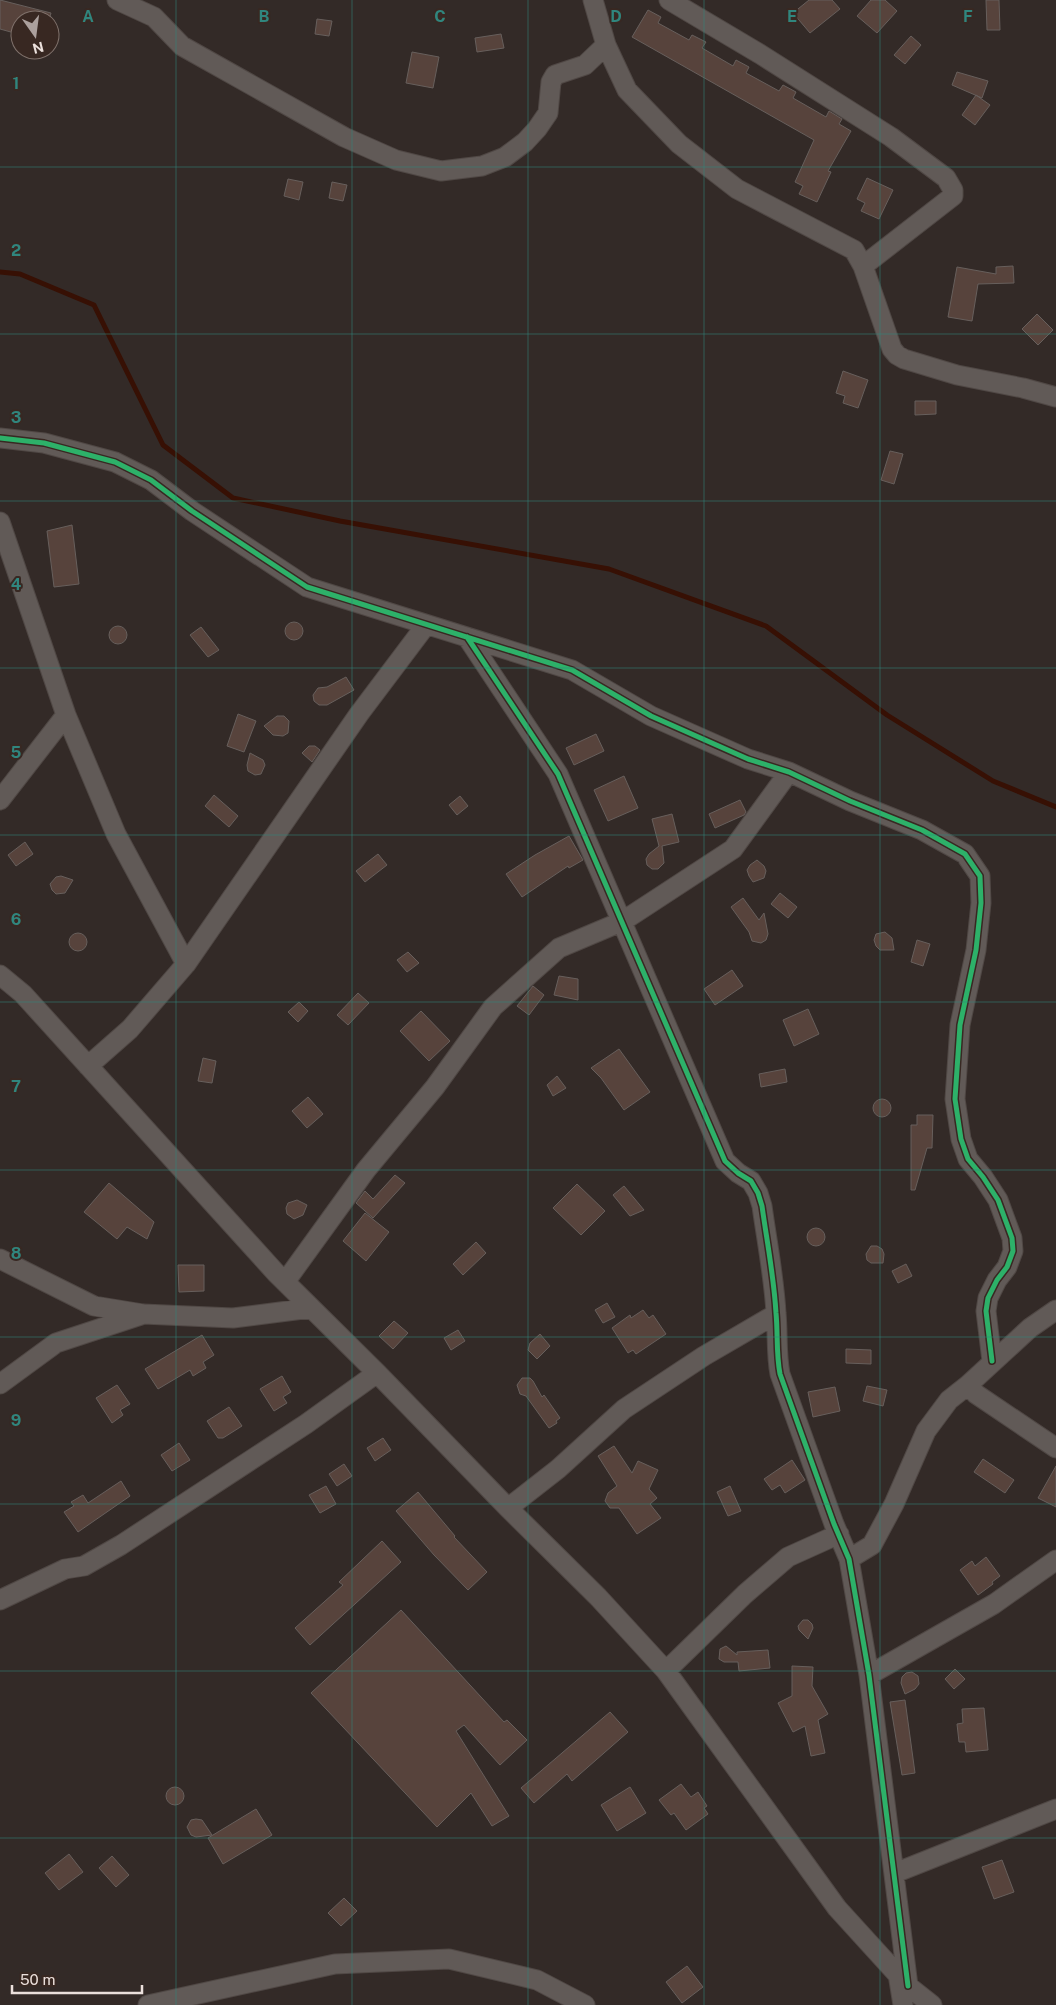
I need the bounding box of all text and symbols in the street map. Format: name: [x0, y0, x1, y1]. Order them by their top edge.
text: A: [82, 7, 94, 26]
text: B: [259, 7, 270, 26]
text: C: [434, 7, 446, 26]
text: D: [610, 7, 622, 26]
text: E: [787, 7, 797, 26]
text: F: [963, 7, 973, 26]
north arrow: [10, 10, 60, 60]
text: N: [31, 39, 45, 57]
text: 1: [13, 74, 19, 93]
text: 2: [11, 241, 21, 260]
text: 3: [11, 408, 21, 427]
text: 4: [11, 575, 22, 594]
text: 5: [11, 743, 22, 762]
text: 6: [11, 910, 21, 929]
text: 7: [11, 1077, 21, 1096]
text: 8: [11, 1244, 22, 1263]
text: 9: [11, 1411, 21, 1430]
scale bar: [12, 1962, 142, 1994]
text: 50 m: [20, 1971, 55, 1988]

